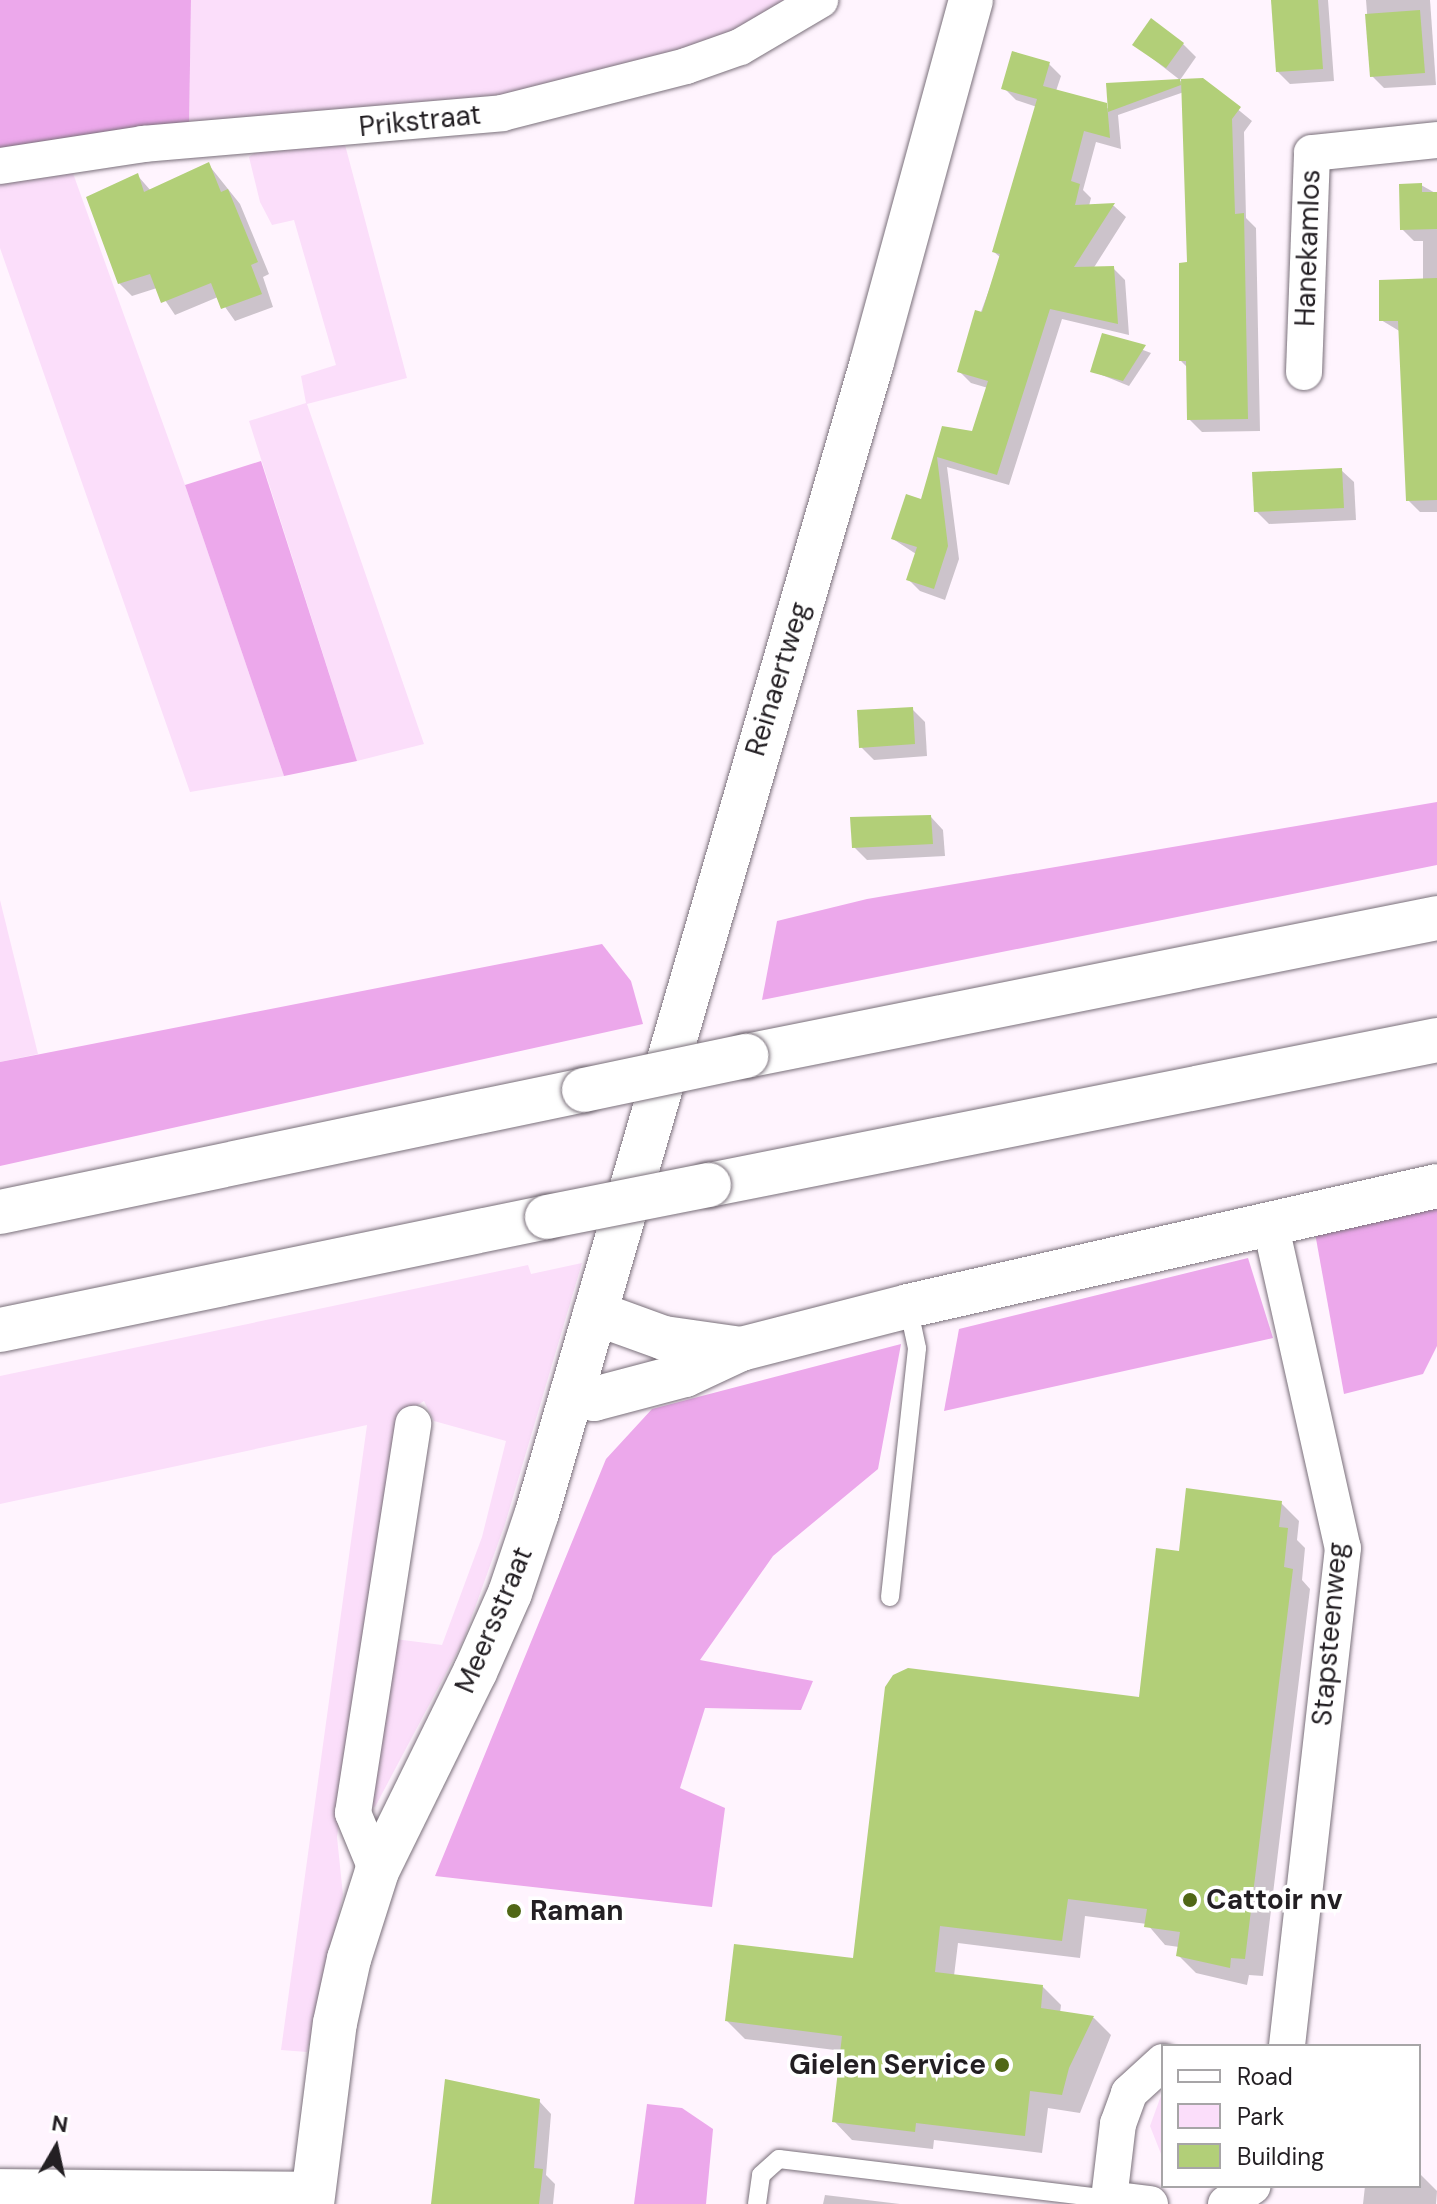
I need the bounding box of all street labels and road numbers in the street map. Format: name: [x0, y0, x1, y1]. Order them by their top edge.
street label: Prikstraat: [357, 98, 483, 144]
street label: Hanekamlos: [1288, 169, 1328, 327]
street label: Reinaertweg: [739, 598, 817, 760]
street label: Stapsteenweg: [1305, 1541, 1355, 1727]
street label: Meersstraat: [448, 1542, 540, 1698]

